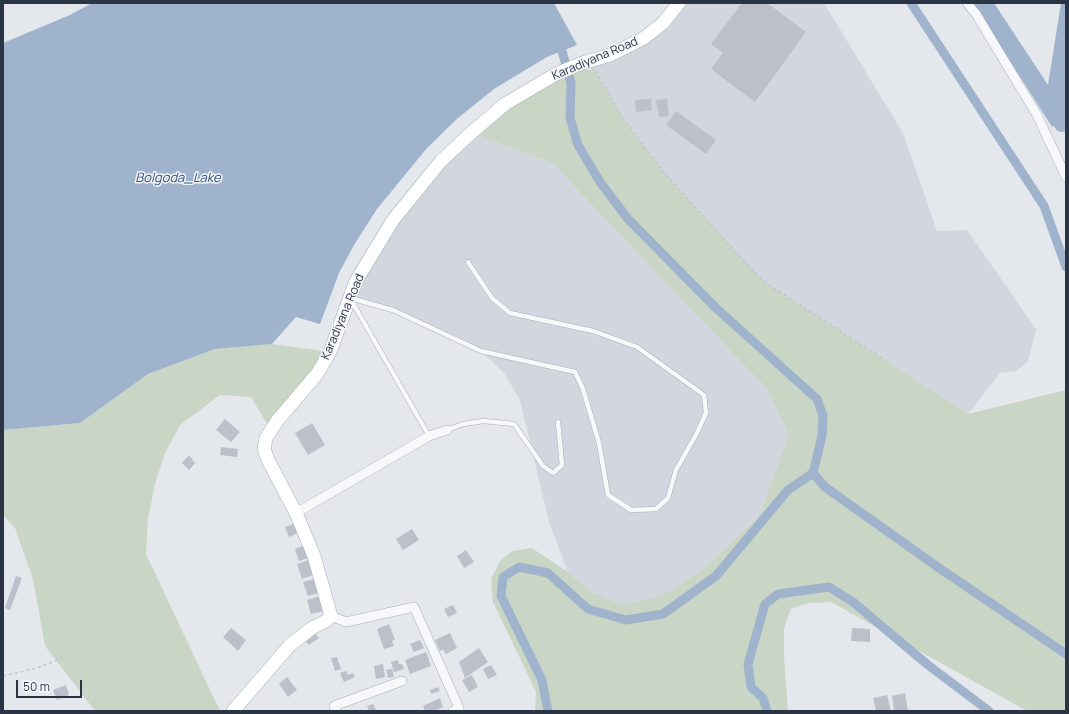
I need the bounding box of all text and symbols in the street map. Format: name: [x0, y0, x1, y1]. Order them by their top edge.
street label: Karadiyana Road: [550, 34, 640, 84]
water label: Bolgoda_Lake: [135, 170, 221, 186]
street label: Karadiyana Road: [318, 272, 368, 362]
scale bar: [18, 672, 84, 698]
text: 50 m: [23, 678, 50, 695]

